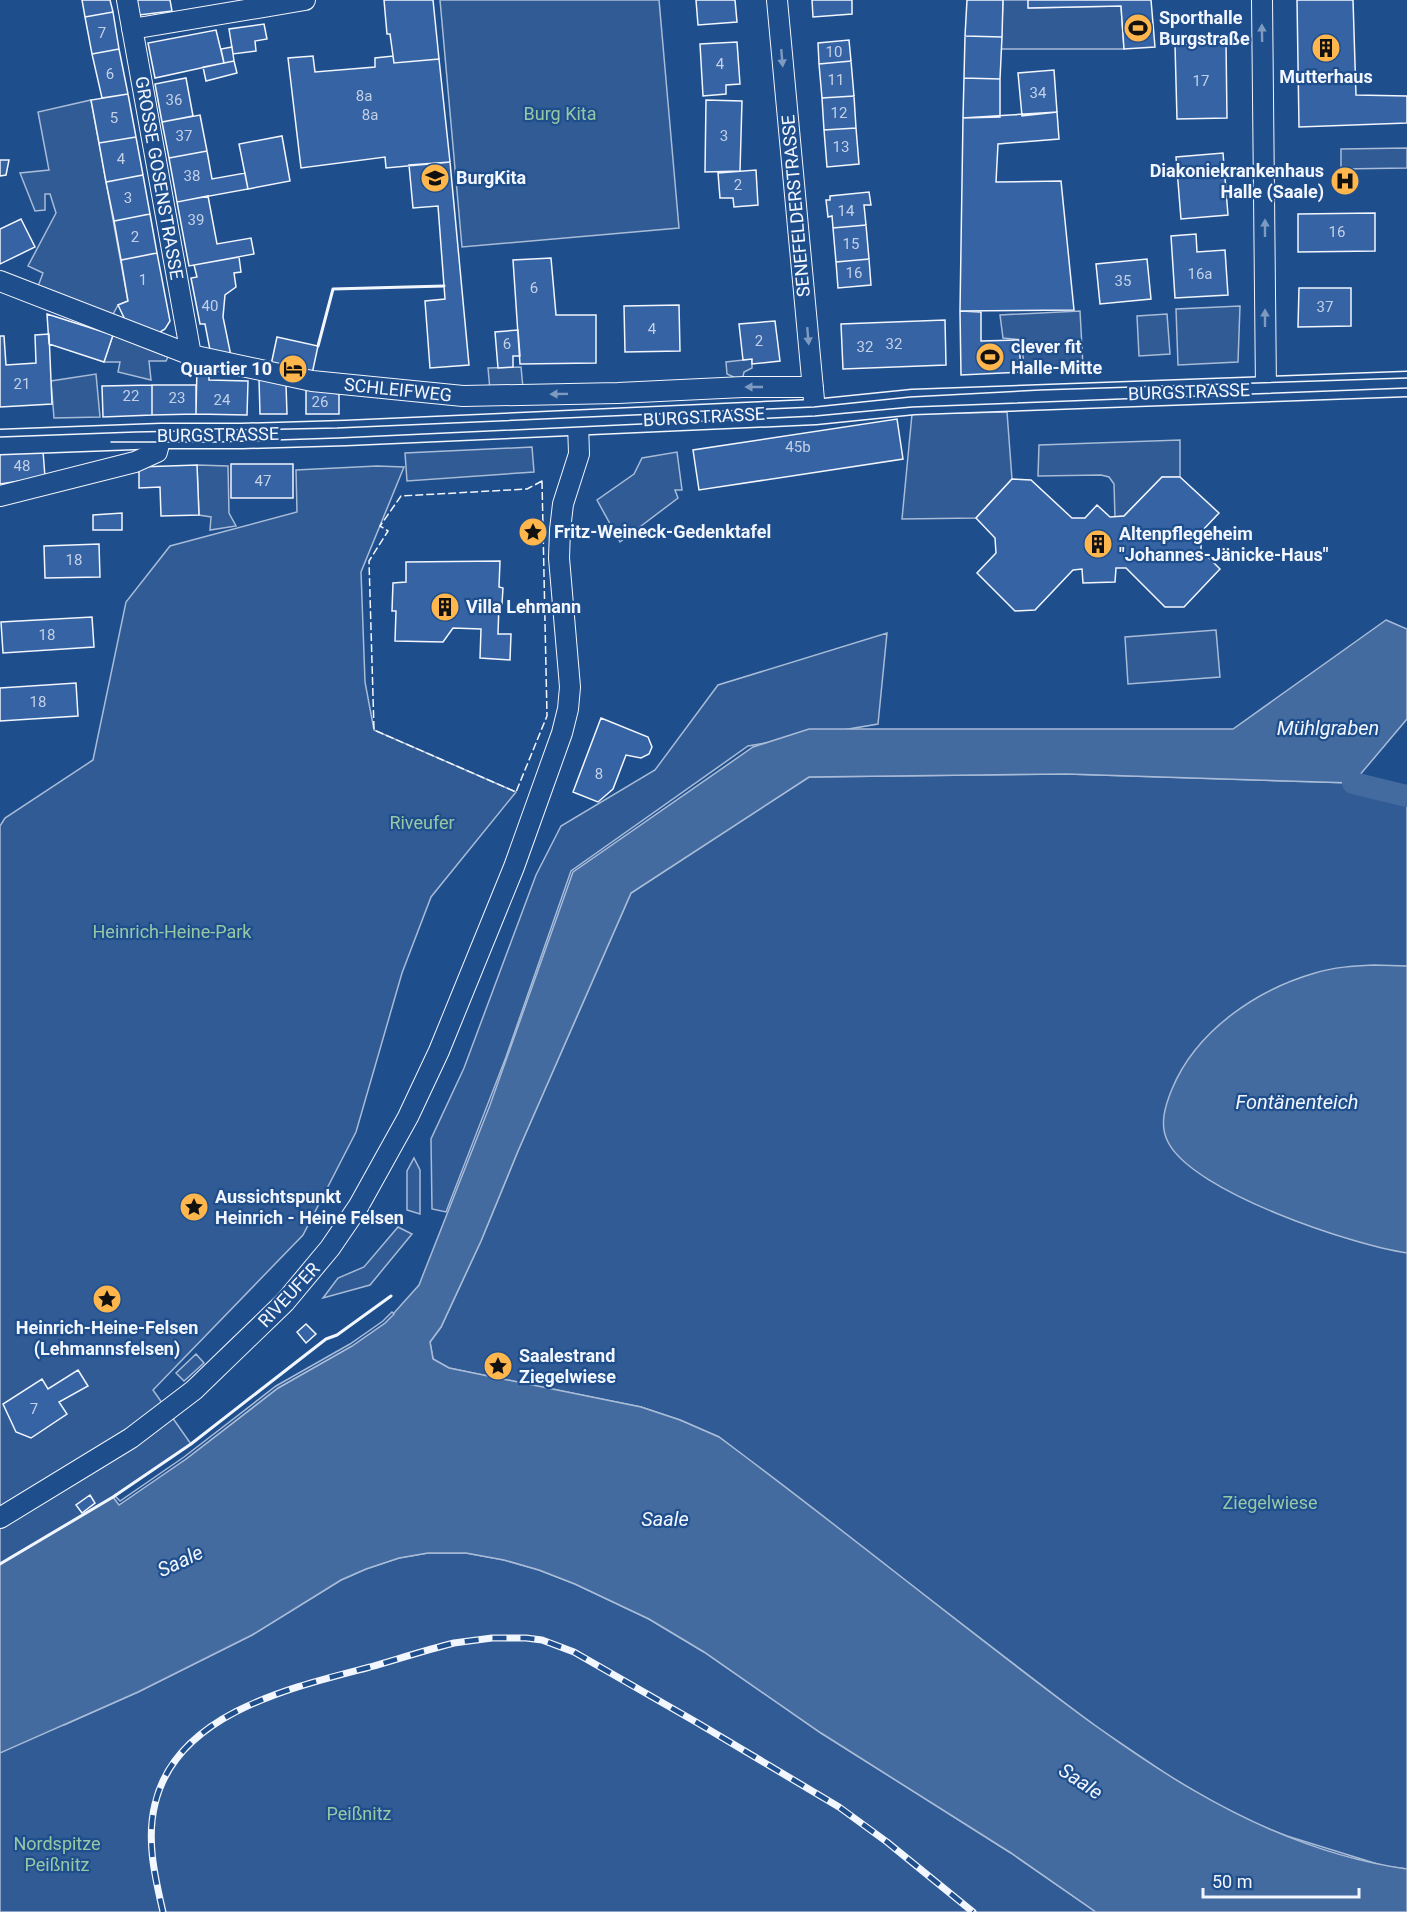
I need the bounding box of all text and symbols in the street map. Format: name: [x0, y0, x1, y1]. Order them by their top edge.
place label: Sporthalle Burgstraße: [1159, 7, 1250, 49]
sports icon: Sporthalle Burgstraße: [1122, 12, 1154, 44]
house number: 7: [98, 24, 106, 42]
one-way arrow: [1258, 24, 1267, 43]
building icon: Mutterhaus: [1310, 32, 1342, 64]
house number: 10: [826, 43, 842, 61]
one-way arrow: [777, 49, 787, 68]
house number: 4: [716, 55, 725, 73]
house number: 6: [106, 65, 114, 83]
place label: Mutterhaus: [1279, 66, 1373, 87]
house number: 11: [828, 71, 844, 89]
house number: 17: [1193, 72, 1209, 90]
street label: GROSSE GOSENSTRASSE: [131, 75, 188, 281]
house number: 34: [1030, 84, 1047, 102]
house number: 8a: [356, 87, 372, 105]
house number: 36: [166, 91, 182, 109]
park label: Burg Kita: [524, 103, 597, 124]
house number: 12: [831, 104, 847, 122]
house number: 8a: [362, 106, 378, 124]
house number: 5: [110, 109, 118, 127]
street label: SENEFELDERSTRASSE: [777, 114, 814, 298]
house number: 37: [176, 127, 192, 145]
house number: 3: [720, 127, 728, 145]
house number: 13: [833, 138, 849, 156]
house number: 4: [117, 150, 126, 168]
place label: Diakoniekrankenhaus Halle (Saale): [1150, 160, 1324, 203]
school or university icon: BurgKita: [419, 162, 451, 194]
hospital icon: Diakoniekrankenhaus Halle (Saale): [1329, 165, 1361, 197]
house number: 38: [184, 167, 200, 185]
place label: BurgKita: [456, 167, 527, 188]
house number: 2: [734, 176, 742, 194]
house number: 3: [124, 189, 132, 207]
house number: 14: [838, 202, 855, 220]
house number: 39: [188, 211, 204, 229]
one-way arrow: [1260, 219, 1270, 238]
house number: 16: [1329, 223, 1345, 241]
house number: 2: [131, 228, 139, 246]
house number: 15: [843, 235, 859, 253]
house number: 16: [846, 264, 862, 282]
house number: 16a: [1187, 265, 1213, 283]
house number: 1: [139, 271, 147, 289]
house number: 35: [1115, 272, 1131, 290]
house number: 6: [530, 279, 538, 297]
house number: 40: [202, 297, 218, 315]
house number: 37: [1317, 298, 1333, 316]
one-way arrow: [1260, 309, 1270, 328]
house number: 4: [648, 320, 657, 338]
one-way arrow: [803, 327, 813, 346]
house number: 2: [755, 332, 763, 350]
house number: 6: [503, 335, 511, 353]
house number: 32: [886, 335, 902, 353]
place label: clever fit Halle-Mitte: [1011, 336, 1102, 378]
house number: 32: [857, 338, 873, 356]
sports icon: clever fit Halle-Mitte: [974, 341, 1006, 373]
hotel icon: Quartier 10: [277, 353, 309, 385]
place label: Quartier 10: [181, 358, 272, 379]
street label: SCHLEIFWEG: [343, 373, 453, 406]
house number: 21: [14, 375, 30, 393]
street label: BURGSTRASSE: [1128, 379, 1250, 404]
one-way arrow: [745, 382, 764, 392]
house number: 22: [123, 387, 139, 405]
house number: 23: [169, 389, 185, 407]
one-way arrow: [550, 389, 569, 399]
house number: 24: [214, 391, 231, 409]
house number: 26: [312, 393, 328, 411]
street label: BURGSTRASSE: [642, 403, 765, 430]
street label: BURGSTRASSE: [157, 423, 279, 446]
house number: 45b: [785, 438, 811, 456]
house number: 48: [14, 457, 30, 475]
house number: 47: [255, 472, 271, 490]
place icon: Fritz-Weineck-Gedenktafel: [517, 516, 549, 548]
place label: Fritz-Weineck-Gedenktafel: [554, 521, 771, 542]
place label: Altenpflegeheim "Johannes-Jänicke-Haus": [1119, 523, 1329, 565]
building icon: Altenpflegeheim "Johannes-Jänicke-Haus": [1082, 528, 1114, 560]
house number: 18: [66, 551, 82, 569]
building icon: Villa Lehmann: [429, 591, 461, 623]
place label: Villa Lehmann: [466, 596, 581, 617]
house number: 18: [39, 626, 55, 644]
house number: 18: [30, 693, 46, 711]
water label: Mühlgraben: [1277, 716, 1379, 740]
house number: 8: [595, 765, 603, 783]
park label: Riveufer: [389, 812, 455, 833]
park label: Heinrich-Heine-Park: [93, 921, 252, 942]
water label: Fontänenteich: [1235, 1090, 1359, 1114]
place label: Aussichtspunkt Heinrich - Heine Felsen: [215, 1186, 404, 1228]
place icon: Aussichtspunkt Heinrich - Heine Felsen: [178, 1191, 210, 1223]
street label: RIVEUFER: [253, 1258, 324, 1331]
place icon: Heinrich-Heine-Felsen (Lehmannsfelsen): [91, 1283, 123, 1315]
place label: Heinrich-Heine-Felsen (Lehmannsfelsen): [16, 1317, 198, 1360]
place label: Saalestrand Ziegelwiese: [519, 1345, 616, 1387]
place icon: Saalestrand Ziegelwiese: [482, 1350, 514, 1382]
house number: 7: [30, 1400, 38, 1418]
park label: Ziegelwiese: [1222, 1492, 1318, 1513]
water label: Saale: [641, 1507, 689, 1531]
water label: Saale: [153, 1540, 207, 1582]
water label: Saale: [1055, 1758, 1107, 1804]
park label: Peißnitz: [326, 1803, 392, 1824]
park label: Nordspitze Peißnitz: [13, 1833, 101, 1875]
scale bar: [1203, 1861, 1359, 1899]
text: 50 m: [1212, 1871, 1252, 1892]

